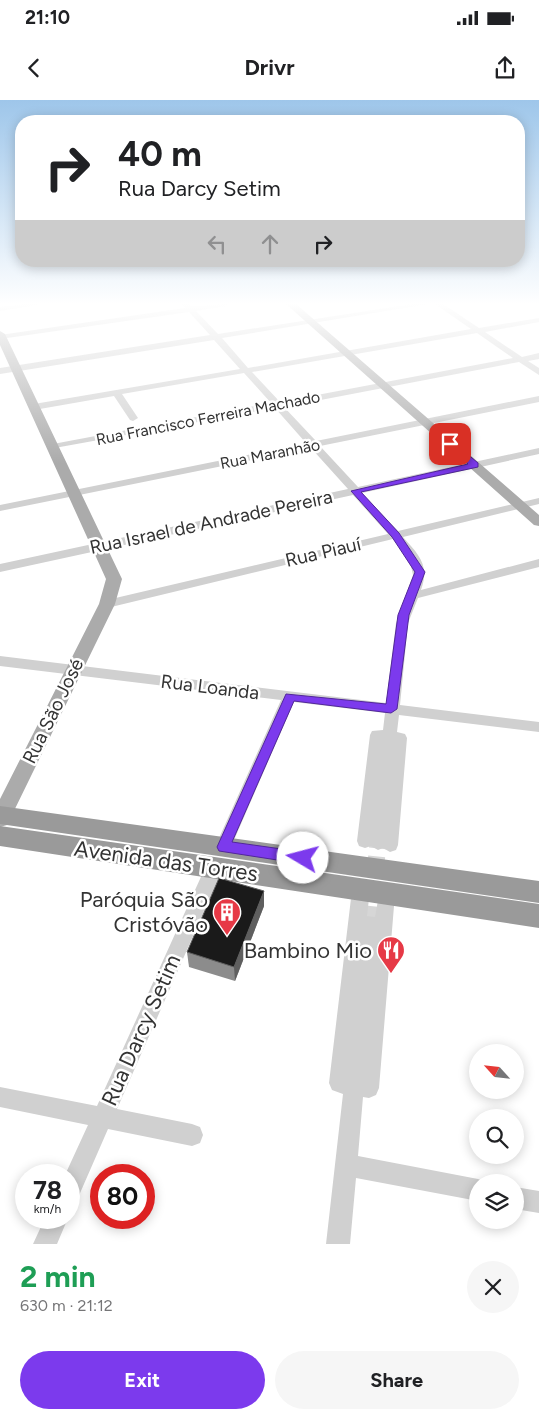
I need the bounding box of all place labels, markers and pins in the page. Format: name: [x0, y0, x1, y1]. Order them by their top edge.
pin: [429, 423, 471, 465]
place label: Paróquia São Cristóvão: [80, 886, 208, 938]
building icon: Paróquia São Cristóvão: [212, 897, 242, 936]
restaurant icon: Bambino Mio: [376, 935, 406, 974]
place label: Bambino Mio: [244, 937, 372, 964]

